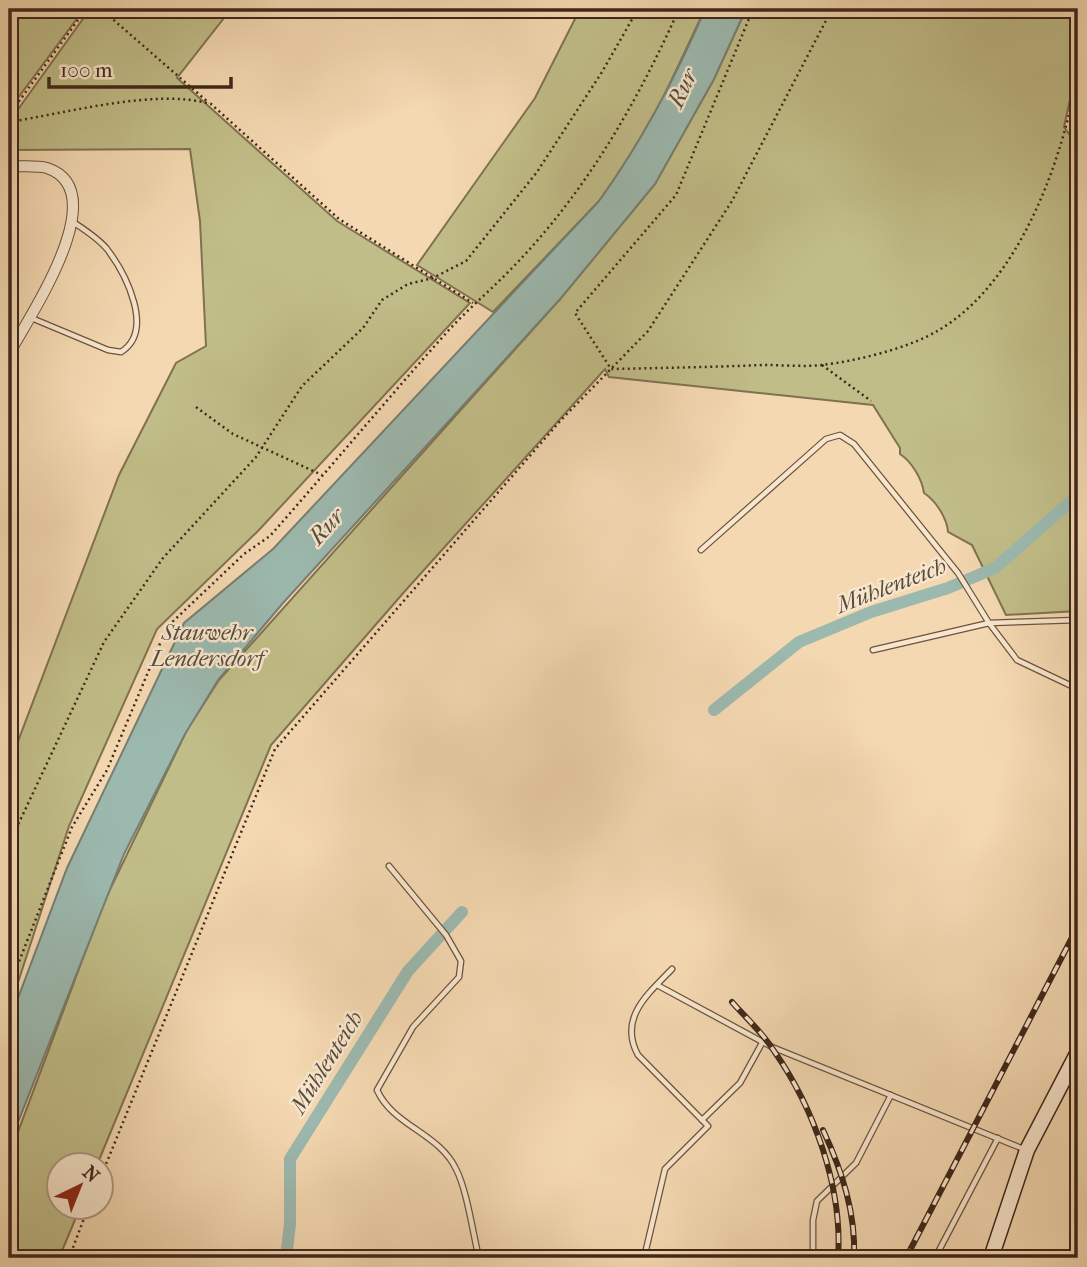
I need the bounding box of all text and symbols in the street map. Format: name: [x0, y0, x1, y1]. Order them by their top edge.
scale bar: [49, 46, 231, 90]
text: 100 m: [60, 58, 113, 82]
water label: Rur: [661, 63, 704, 114]
water label: Rur: [302, 501, 351, 551]
water label: Mühlenteich: [831, 552, 950, 620]
water label: Stauwehr Lendersdorf: [148, 619, 269, 672]
water label: Mühlenteich: [283, 1006, 369, 1120]
north arrow: [46, 1152, 116, 1222]
text: N: [78, 1161, 104, 1188]

